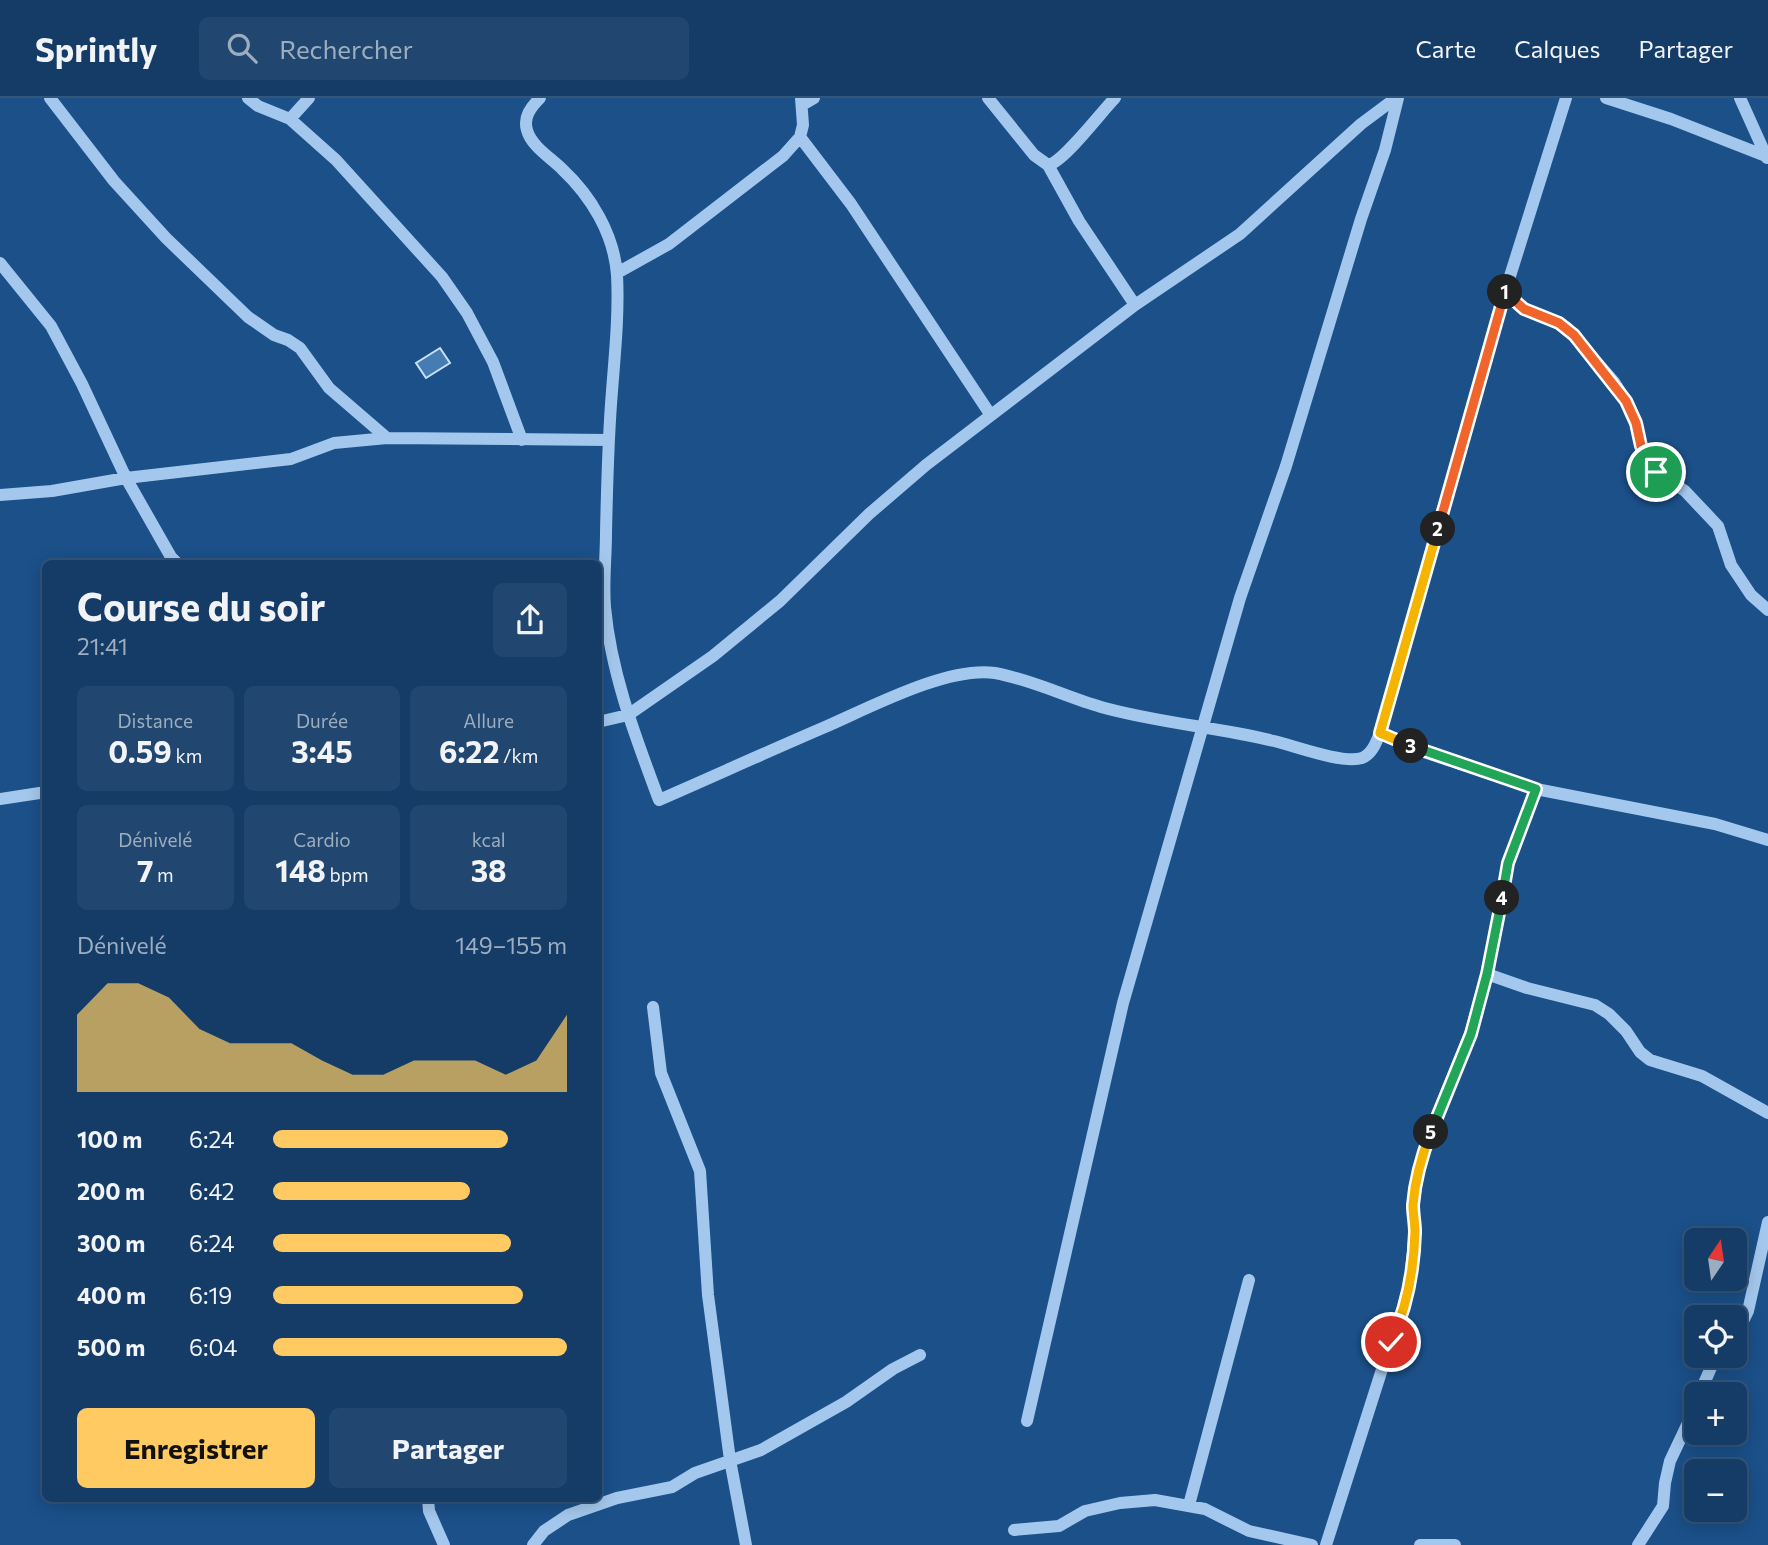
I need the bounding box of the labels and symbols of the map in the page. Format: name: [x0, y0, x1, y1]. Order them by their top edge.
pin: 1: [1488, 274, 1522, 310]
pin: [1626, 442, 1686, 502]
pin: 2: [1420, 512, 1456, 546]
pin: 3: [1394, 728, 1428, 764]
pin: 4: [1484, 880, 1520, 916]
pin: 5: [1414, 1114, 1448, 1150]
north arrow: [1684, 1228, 1746, 1292]
pin: [1361, 1312, 1421, 1372]

